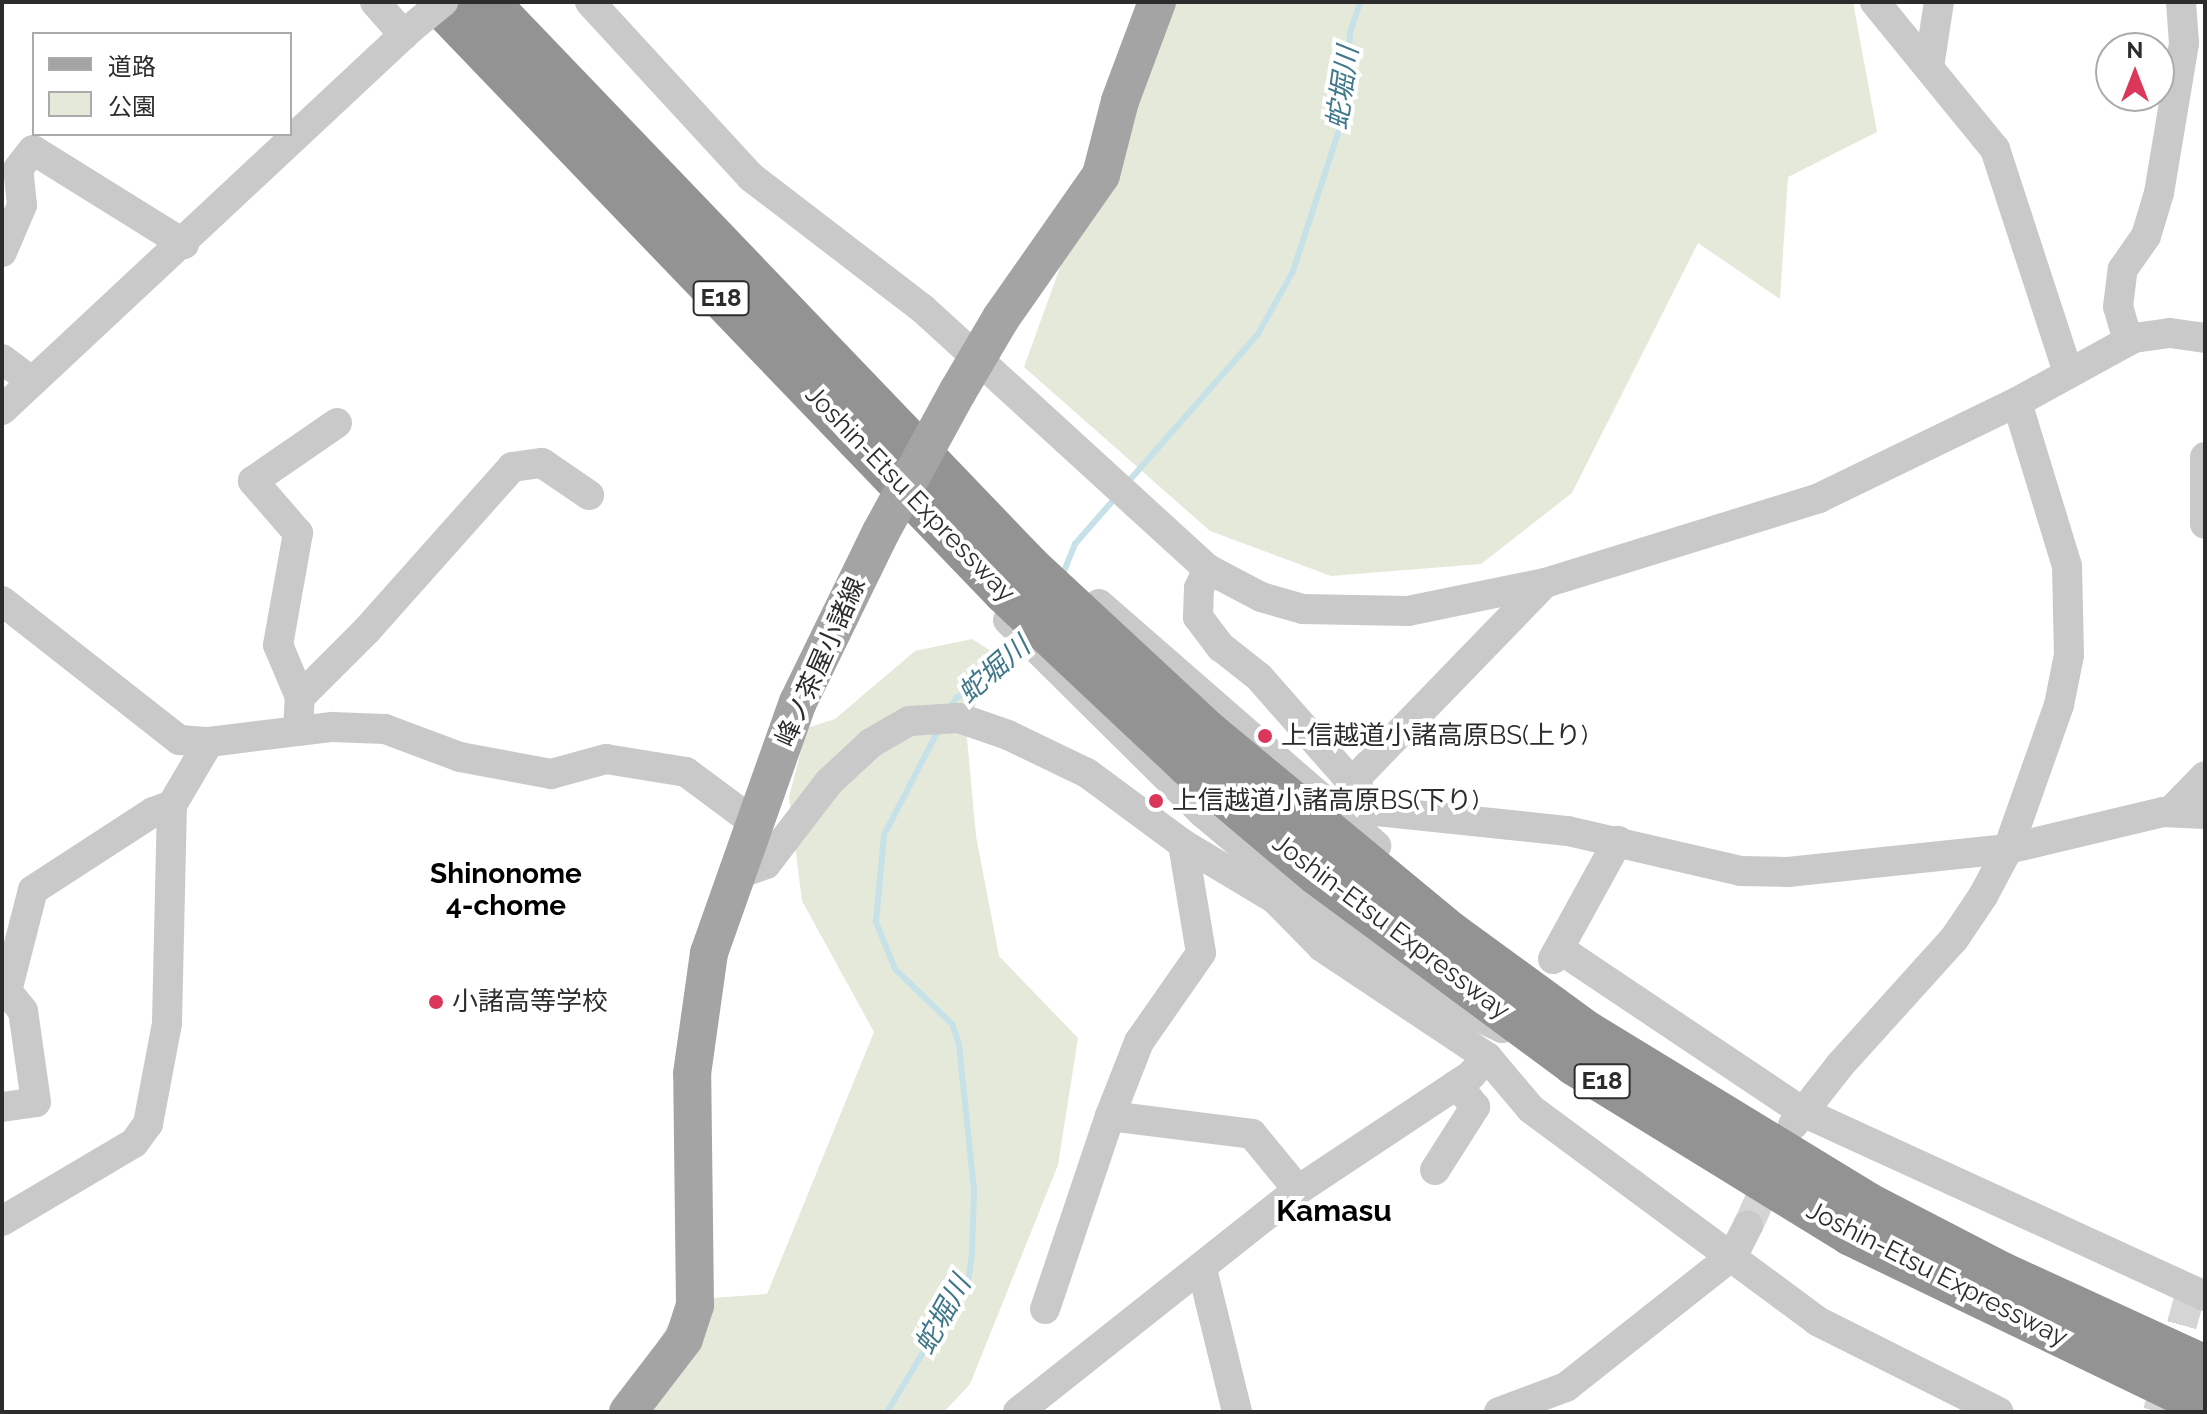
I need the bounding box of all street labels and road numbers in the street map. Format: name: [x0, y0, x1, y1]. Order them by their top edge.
road number: E18: [691, 278, 751, 318]
street label: Joshin-Etsu Expressway: [799, 379, 1021, 609]
street label: 峰ノ茶屋小諸線: [770, 573, 872, 751]
street label: Joshin-Etsu Expressway: [1266, 828, 1516, 1026]
road number: E18: [1572, 1061, 1632, 1101]
street label: Joshin-Etsu Expressway: [1801, 1195, 2073, 1353]

